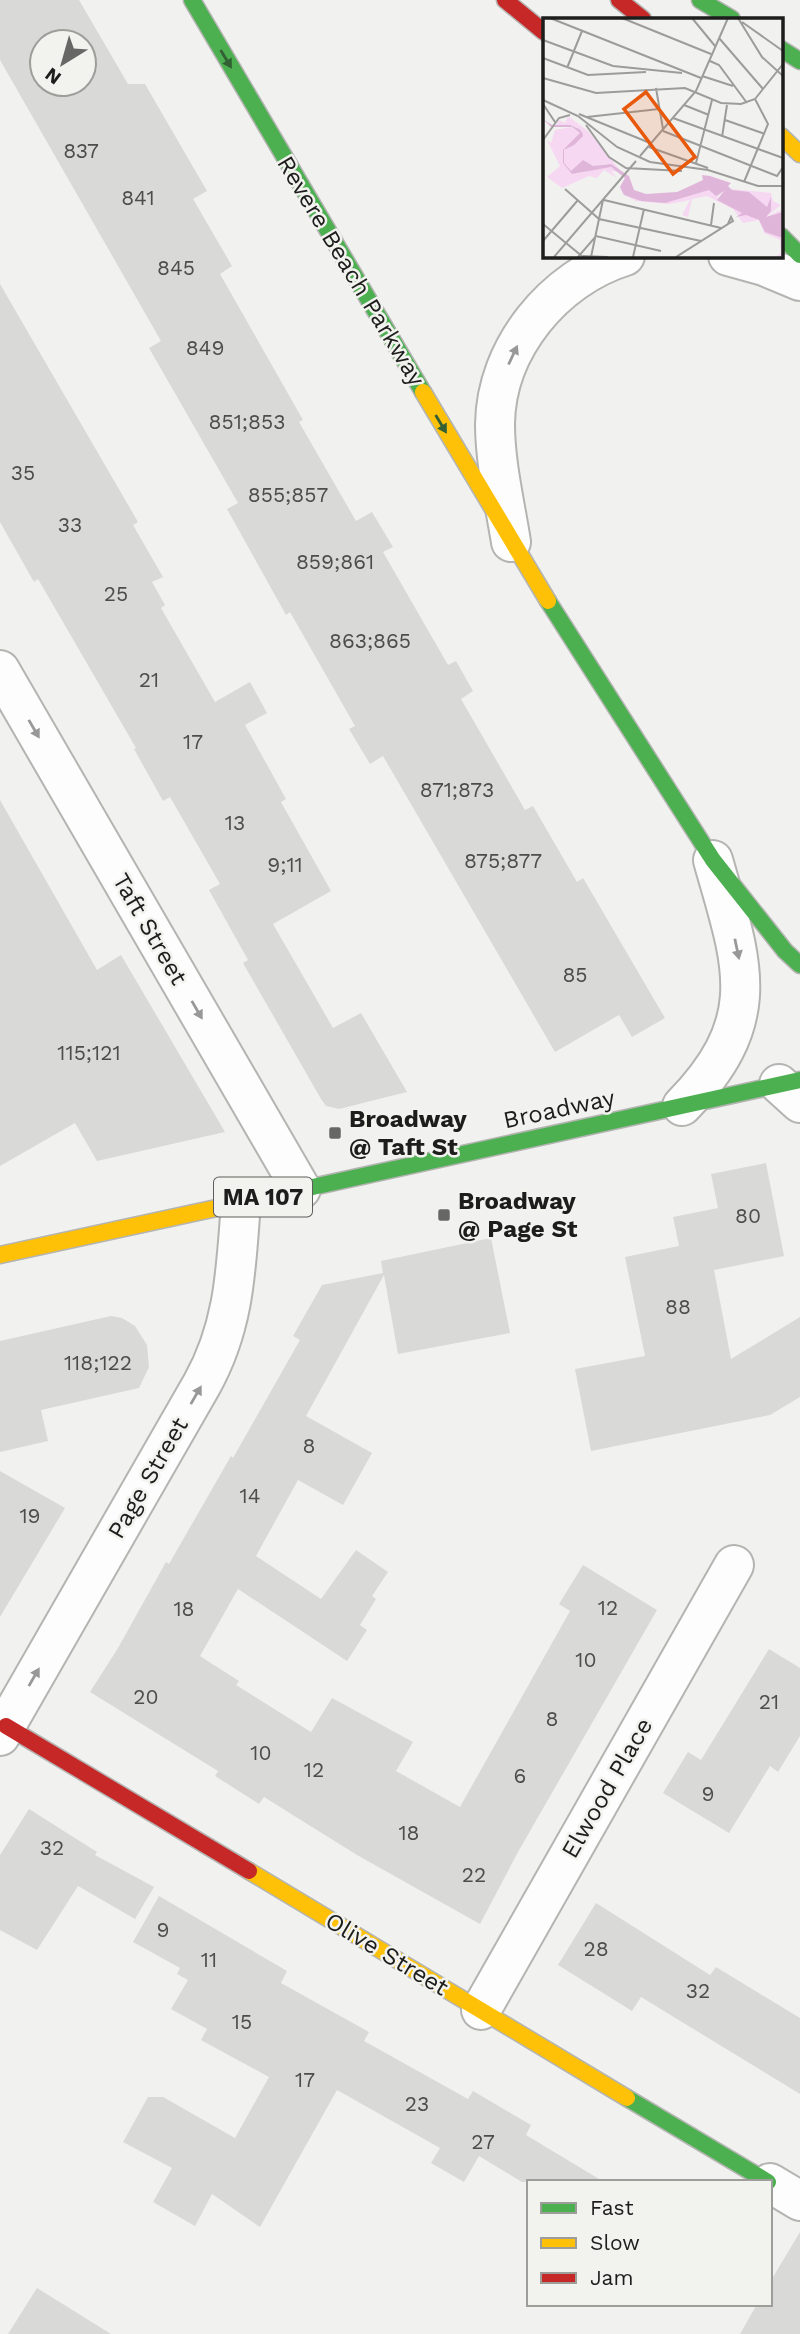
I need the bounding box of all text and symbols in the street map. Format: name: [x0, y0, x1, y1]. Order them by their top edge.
inset map: [543, 18, 782, 257]
north arrow: [28, 28, 98, 98]
one-way arrow: [220, 49, 233, 68]
text: N: [41, 63, 66, 90]
house number: 837: [63, 138, 99, 163]
street label: Revere Beach Parkway: [271, 151, 431, 391]
house number: 841: [121, 185, 155, 210]
house number: 845: [157, 255, 195, 280]
house number: 849: [186, 335, 224, 360]
one-way arrow: [507, 345, 519, 365]
house number: 851;853: [209, 409, 285, 434]
one-way arrow: [435, 414, 448, 433]
house number: 35: [11, 460, 35, 485]
house number: 855;857: [248, 482, 328, 507]
house number: 33: [58, 512, 82, 537]
house number: 859;861: [296, 549, 374, 574]
house number: 25: [104, 581, 128, 606]
house number: 863;865: [329, 628, 411, 653]
house number: 21: [139, 667, 159, 692]
one-way arrow: [28, 719, 40, 738]
house number: 17: [183, 729, 203, 754]
house number: 871;873: [420, 777, 494, 802]
house number: 13: [225, 810, 245, 835]
house number: 875;877: [464, 848, 542, 873]
house number: 9;11: [267, 852, 303, 877]
street label: Taft Street: [107, 868, 193, 990]
one-way arrow: [732, 938, 743, 960]
house number: 85: [562, 962, 588, 987]
one-way arrow: [191, 1001, 204, 1020]
house number: 115;121: [57, 1040, 121, 1065]
street label: Broadway: [501, 1083, 618, 1134]
place label: Broadway @ Taft St: [349, 1105, 467, 1161]
marker: Broadway @ Taft St: [327, 1125, 343, 1141]
road number: MA 107: [214, 1178, 312, 1216]
place label: Broadway @ Page St: [458, 1187, 578, 1243]
house number: 80: [735, 1203, 761, 1228]
marker: Broadway @ Page St: [436, 1207, 452, 1223]
house number: 88: [665, 1294, 691, 1319]
house number: 118;122: [64, 1350, 132, 1375]
one-way arrow: [190, 1385, 202, 1404]
street label: Page Street: [102, 1412, 194, 1544]
house number: 8: [303, 1433, 315, 1458]
house number: 14: [239, 1483, 261, 1508]
house number: 19: [19, 1503, 41, 1528]
house number: 12: [598, 1595, 618, 1620]
house number: 18: [173, 1596, 195, 1621]
house number: 10: [575, 1647, 597, 1672]
one-way arrow: [28, 1667, 40, 1687]
house number: 20: [133, 1684, 159, 1709]
house number: 21: [759, 1689, 779, 1714]
house number: 8: [546, 1706, 558, 1731]
street label: Elwood Place: [556, 1713, 658, 1863]
house number: 10: [250, 1740, 272, 1765]
house number: 12: [304, 1757, 324, 1782]
house number: 6: [514, 1763, 526, 1788]
house number: 9: [702, 1781, 714, 1806]
house number: 18: [398, 1820, 420, 1845]
house number: 32: [40, 1835, 64, 1860]
house number: 22: [462, 1862, 486, 1887]
street label: Olive Street: [320, 1906, 454, 2002]
house number: 9: [157, 1917, 169, 1942]
house number: 28: [583, 1936, 609, 1961]
house number: 11: [201, 1947, 217, 1972]
house number: 32: [686, 1978, 710, 2003]
house number: 15: [232, 2009, 252, 2034]
house number: 17: [295, 2067, 315, 2092]
house number: 23: [405, 2091, 429, 2116]
house number: 27: [471, 2129, 495, 2154]
legend: [527, 2180, 772, 2306]
text: Fast: [590, 2195, 634, 2220]
text: Slow: [590, 2230, 640, 2255]
text: Jam: [590, 2265, 633, 2290]

